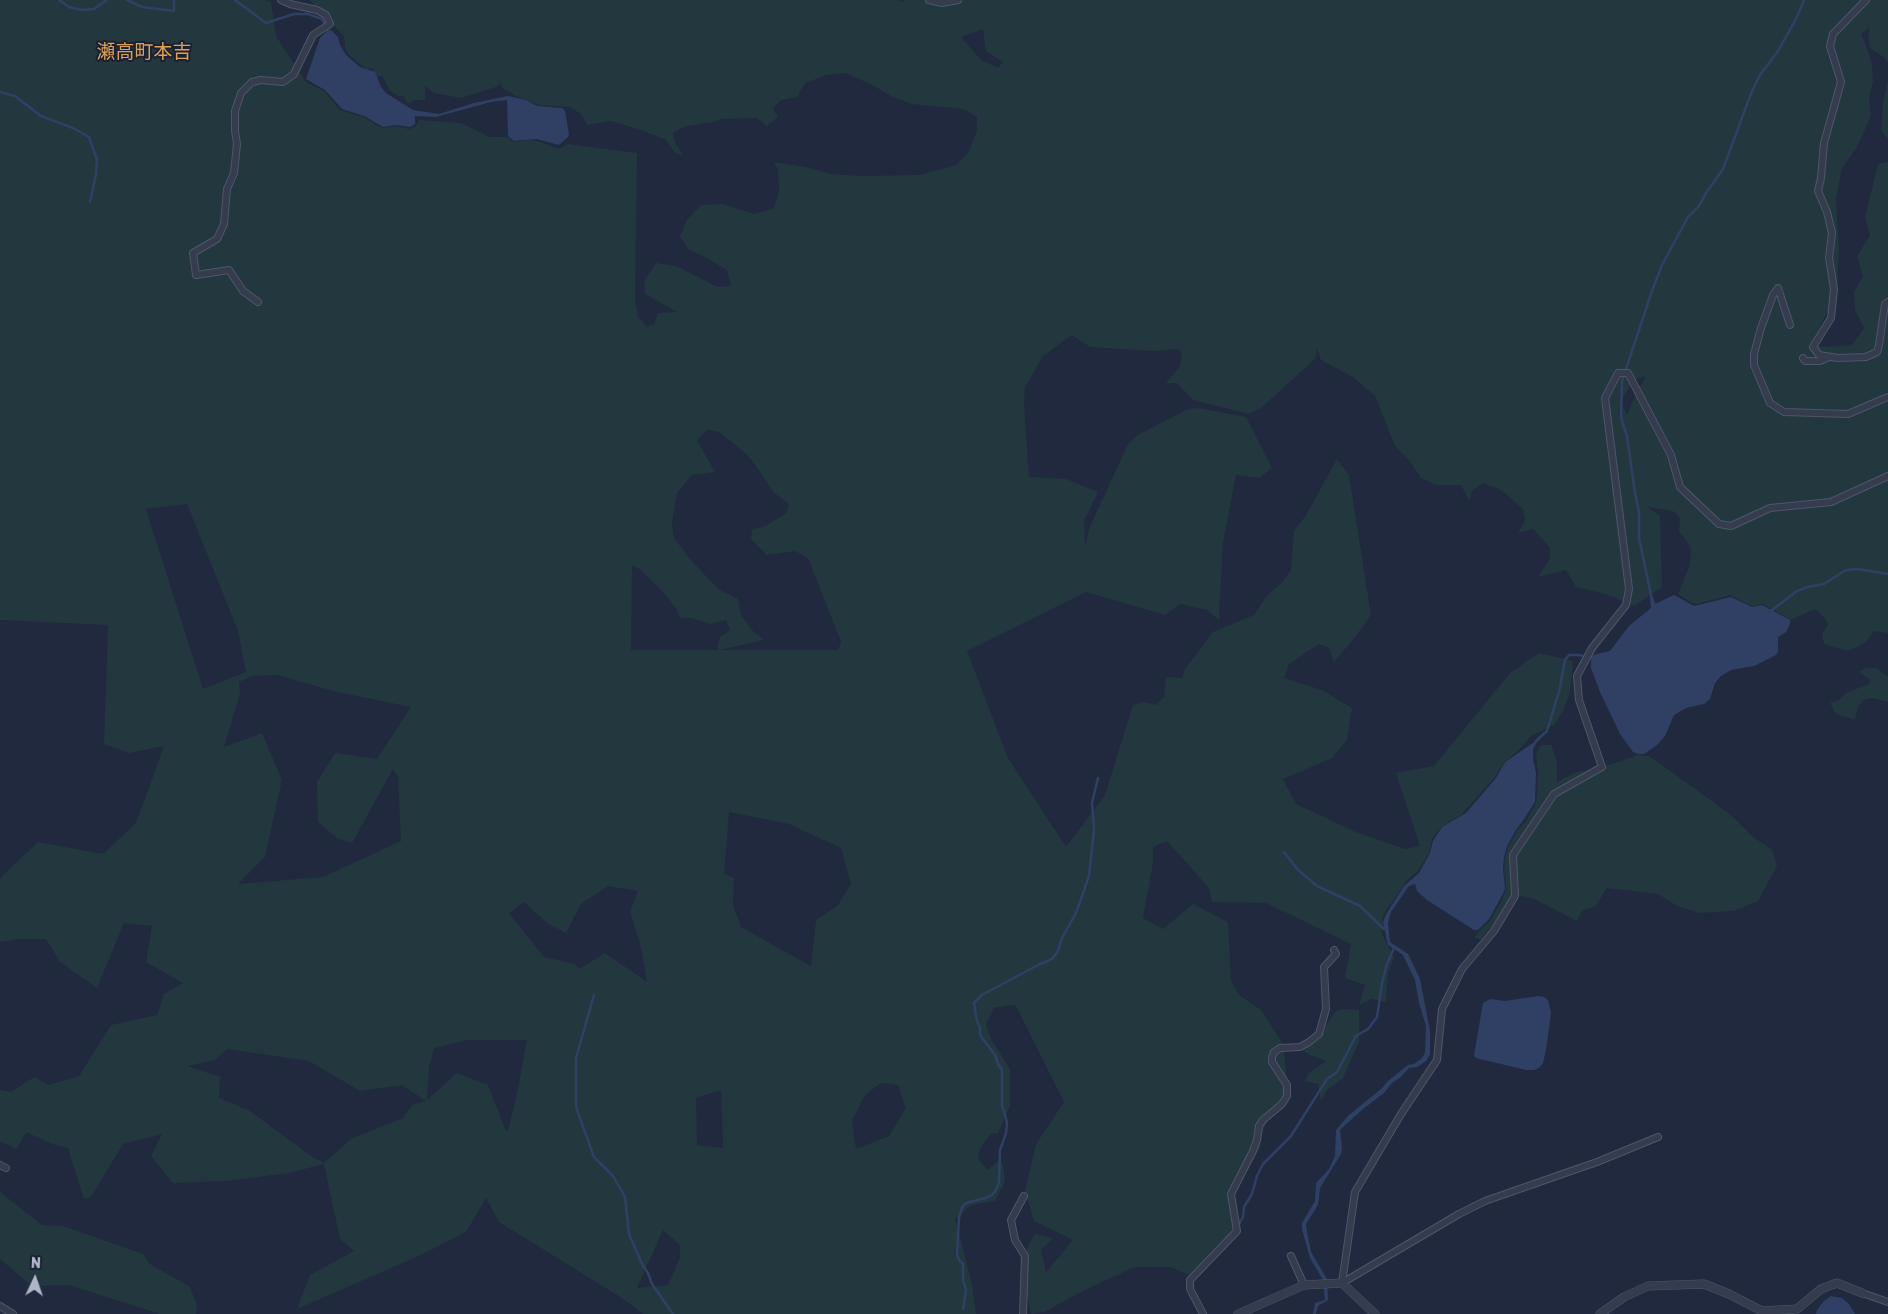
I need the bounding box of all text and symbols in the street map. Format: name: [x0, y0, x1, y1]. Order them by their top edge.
district label: 瀬高町本吉: [97, 42, 191, 64]
north arrow: [10, 1254, 60, 1304]
text: N: [30, 1255, 41, 1272]

